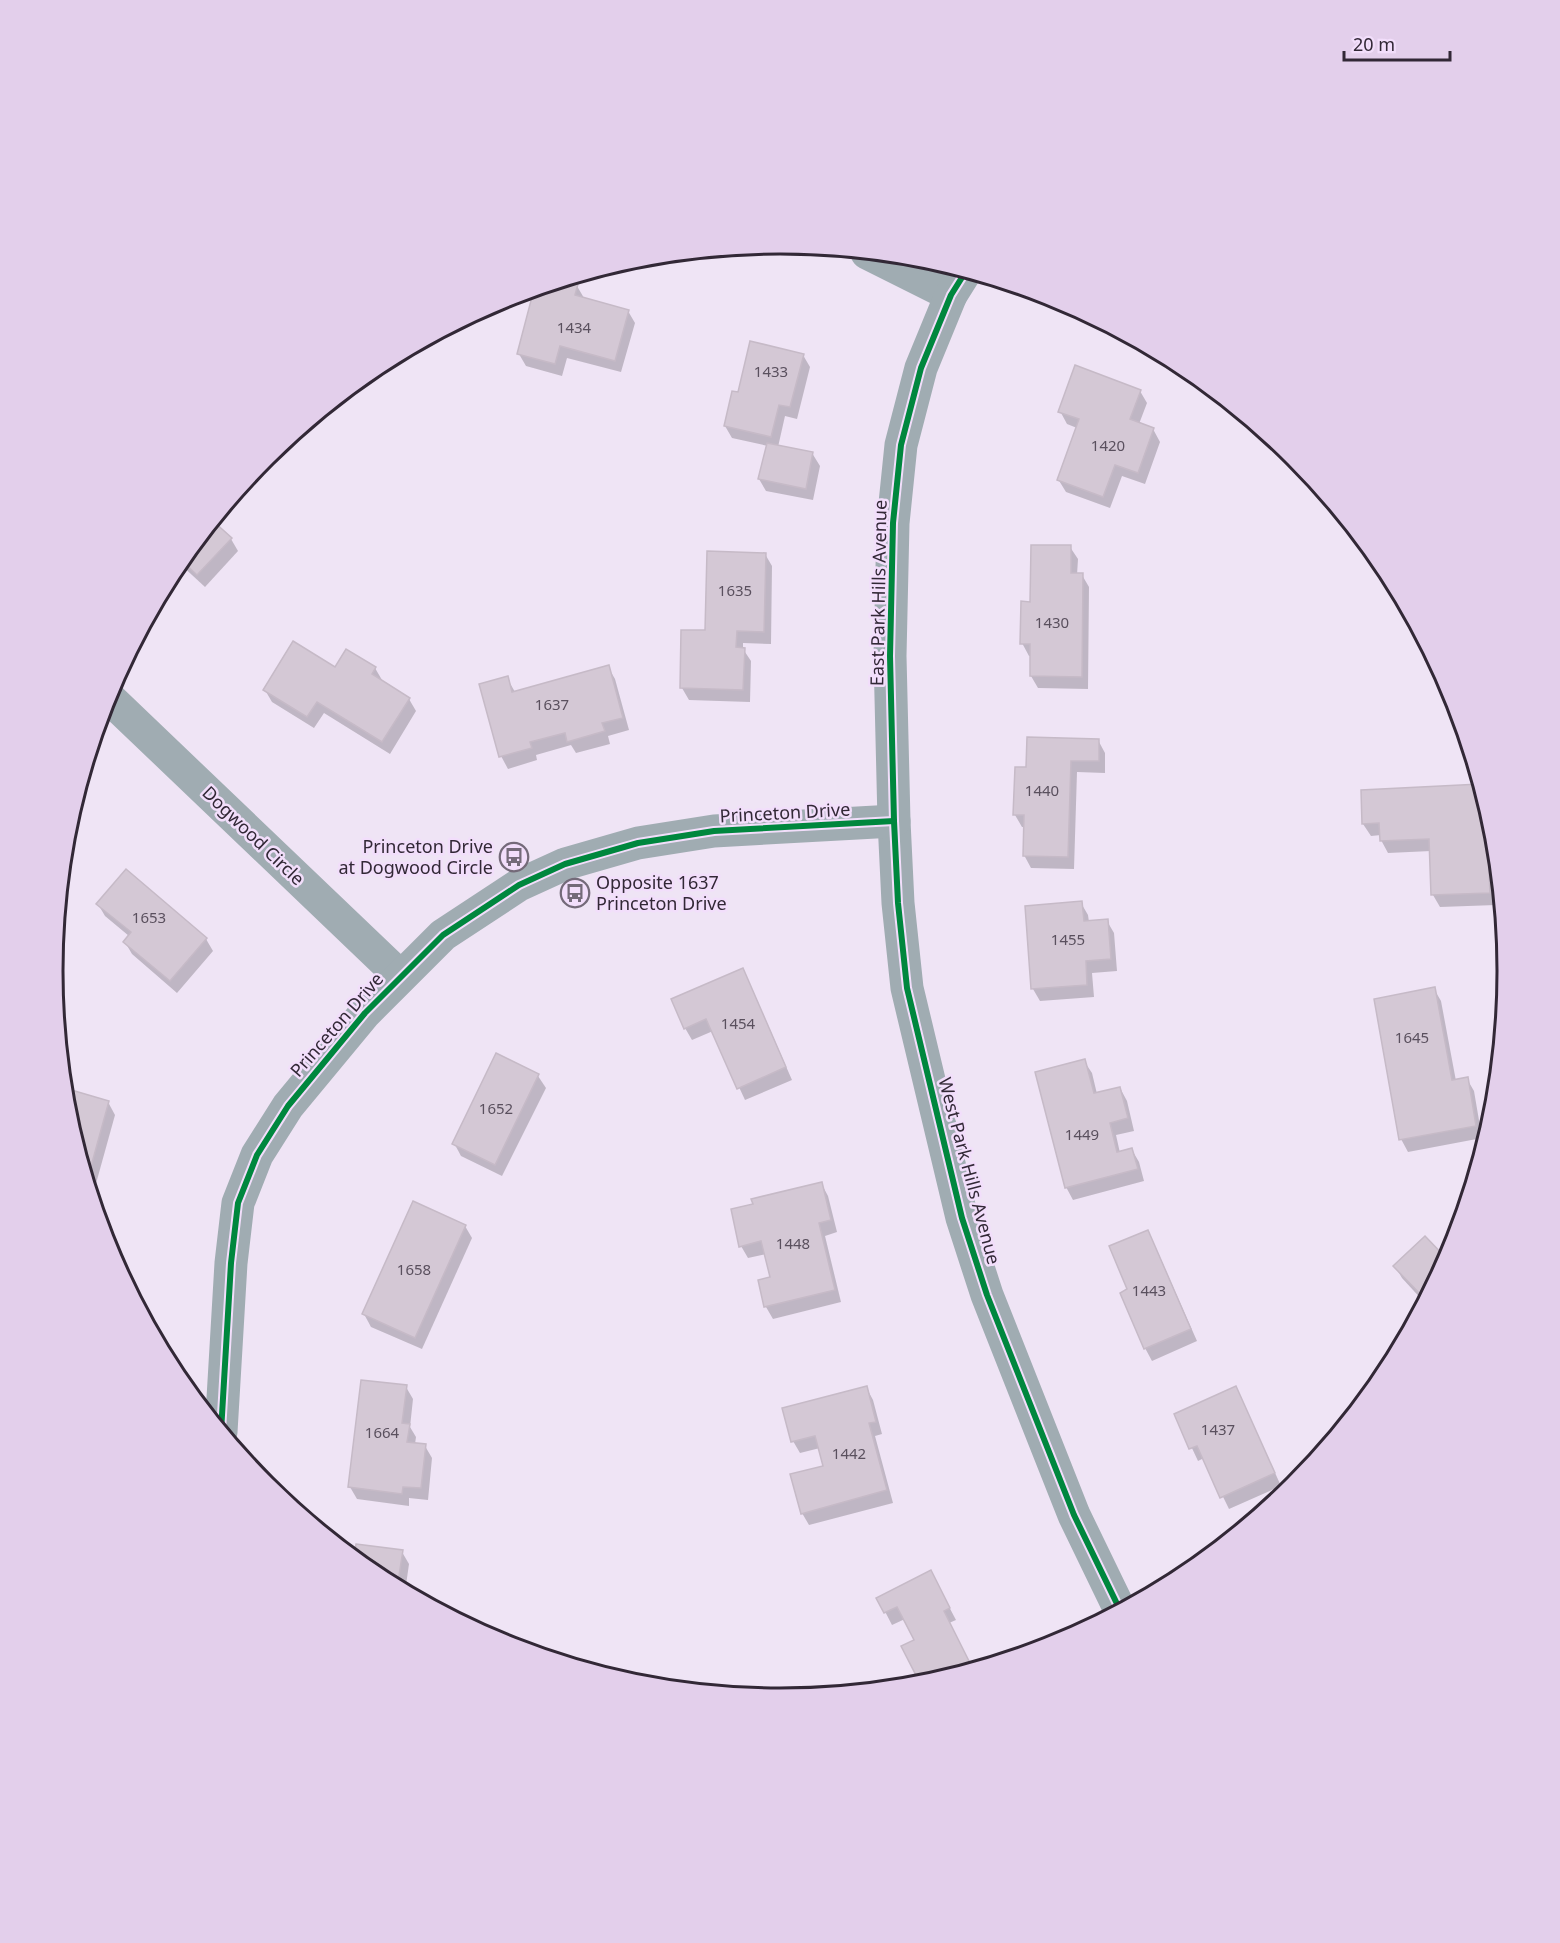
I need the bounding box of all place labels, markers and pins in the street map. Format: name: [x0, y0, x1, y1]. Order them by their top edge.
place label: Princeton Drive at Dogwood Circle: [338, 834, 493, 879]
bus stop icon: Princeton Drive at Dogwood Circle: [498, 841, 530, 873]
place label: Opposite 1637 Princeton Drive: [596, 870, 727, 915]
bus stop icon: Opposite 1637 Princeton Drive: [559, 877, 591, 909]

